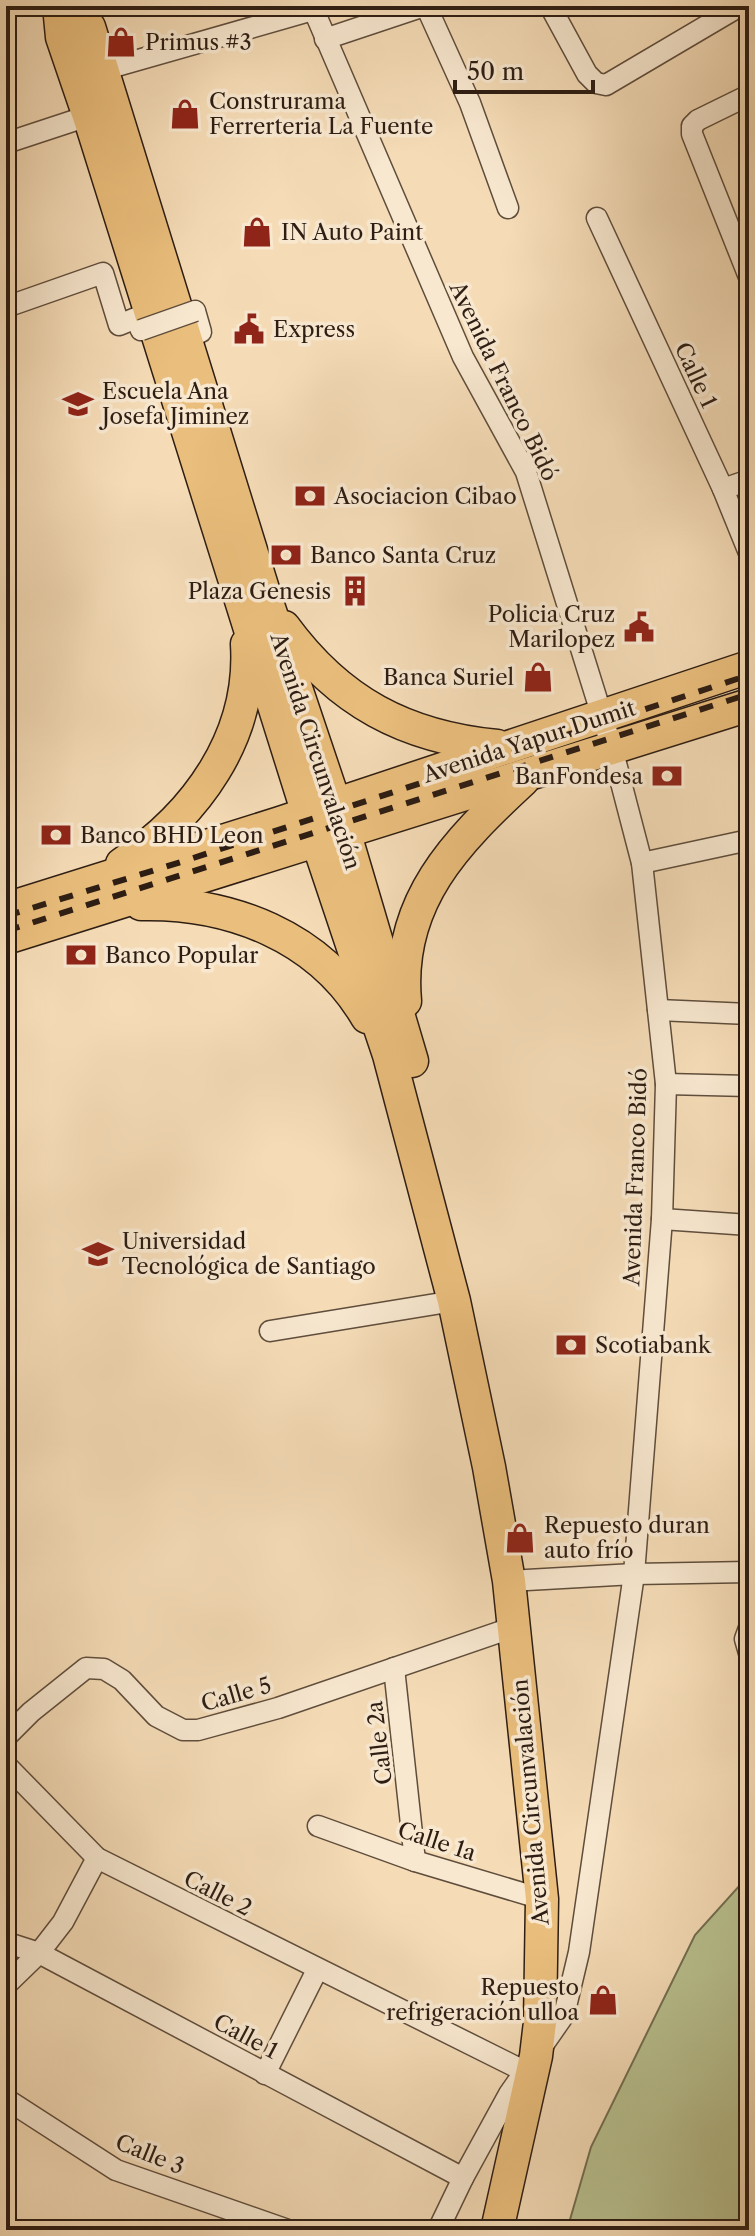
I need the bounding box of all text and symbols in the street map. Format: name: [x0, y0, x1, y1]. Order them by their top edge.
shop icon: Primus #3: [104, 25, 138, 59]
place label: Primus #3: [145, 29, 252, 56]
scale bar: [455, 44, 593, 94]
text: 50 m: [467, 57, 524, 86]
place label: Construrama Ferrerteria La Fuente: [209, 88, 433, 140]
shop icon: Construrama Ferrerteria La Fuente: [168, 97, 202, 131]
shop icon: IN Auto Paint: [240, 215, 274, 249]
place label: IN Auto Paint: [281, 219, 423, 246]
street label: Avenida Franco Bidó: [443, 276, 564, 485]
public building icon: Express: [232, 312, 266, 346]
place label: Express: [273, 316, 355, 343]
street label: Calle 1: [669, 338, 722, 412]
place label: Escuela Ana Josefa Jiminez: [99, 378, 249, 430]
school or university icon: Escuela Ana Josefa Jiminez: [61, 387, 95, 421]
bank icon: Asociacion Cibao: [293, 479, 327, 513]
place label: Asociacion Cibao: [333, 483, 517, 510]
bank icon: Banco Santa Cruz: [269, 538, 303, 572]
place label: Banco Santa Cruz: [310, 542, 496, 569]
building icon: Plaza Genesis: [338, 574, 372, 608]
place label: Plaza Genesis: [188, 578, 331, 605]
place label: Policia Cruz Marilopez: [488, 601, 615, 653]
public building icon: Policia Cruz Marilopez: [622, 610, 656, 644]
street label: Avenida Circunvalación: [264, 629, 367, 873]
shop icon: Banca Suriel: [521, 660, 555, 694]
place label: Banca Suriel: [383, 664, 514, 691]
street label: Avenida Yapur Dumit: [418, 694, 639, 789]
bank icon: BanFondesa: [650, 759, 684, 793]
place label: BanFondesa: [515, 763, 643, 790]
bank icon: Banco BHD Leon: [39, 818, 73, 852]
place label: Banco BHD Leon: [80, 822, 264, 849]
bank icon: Banco Popular: [64, 938, 98, 972]
place label: Banco Popular: [105, 942, 259, 969]
street label: Avenida Franco Bidó: [618, 1068, 653, 1288]
place label: Universidad Tecnológica de Santiago: [122, 1228, 376, 1280]
school or university icon: Universidad Tecnológica de Santiago: [81, 1237, 115, 1271]
bank icon: Scotiabank: [554, 1328, 588, 1362]
place label: Scotiabank: [595, 1332, 712, 1359]
place label: Repuesto duran auto frío: [544, 1512, 710, 1564]
shop icon: Repuesto duran auto frío: [503, 1521, 537, 1555]
street label: Calle 5: [198, 1672, 274, 1717]
street label: Avenida Circunvalación: [506, 1677, 555, 1927]
street label: Calle 2a: [361, 1699, 398, 1786]
street label: Calle 1a: [394, 1816, 480, 1867]
street label: Calle 2: [179, 1865, 256, 1922]
place label: Repuesto refrigeración ulloa: [386, 1974, 579, 2026]
shop icon: Repuesto refrigeración ulloa: [586, 1983, 620, 2017]
street label: Calle 1: [209, 2008, 283, 2065]
street label: Calle 3: [111, 2128, 188, 2180]

